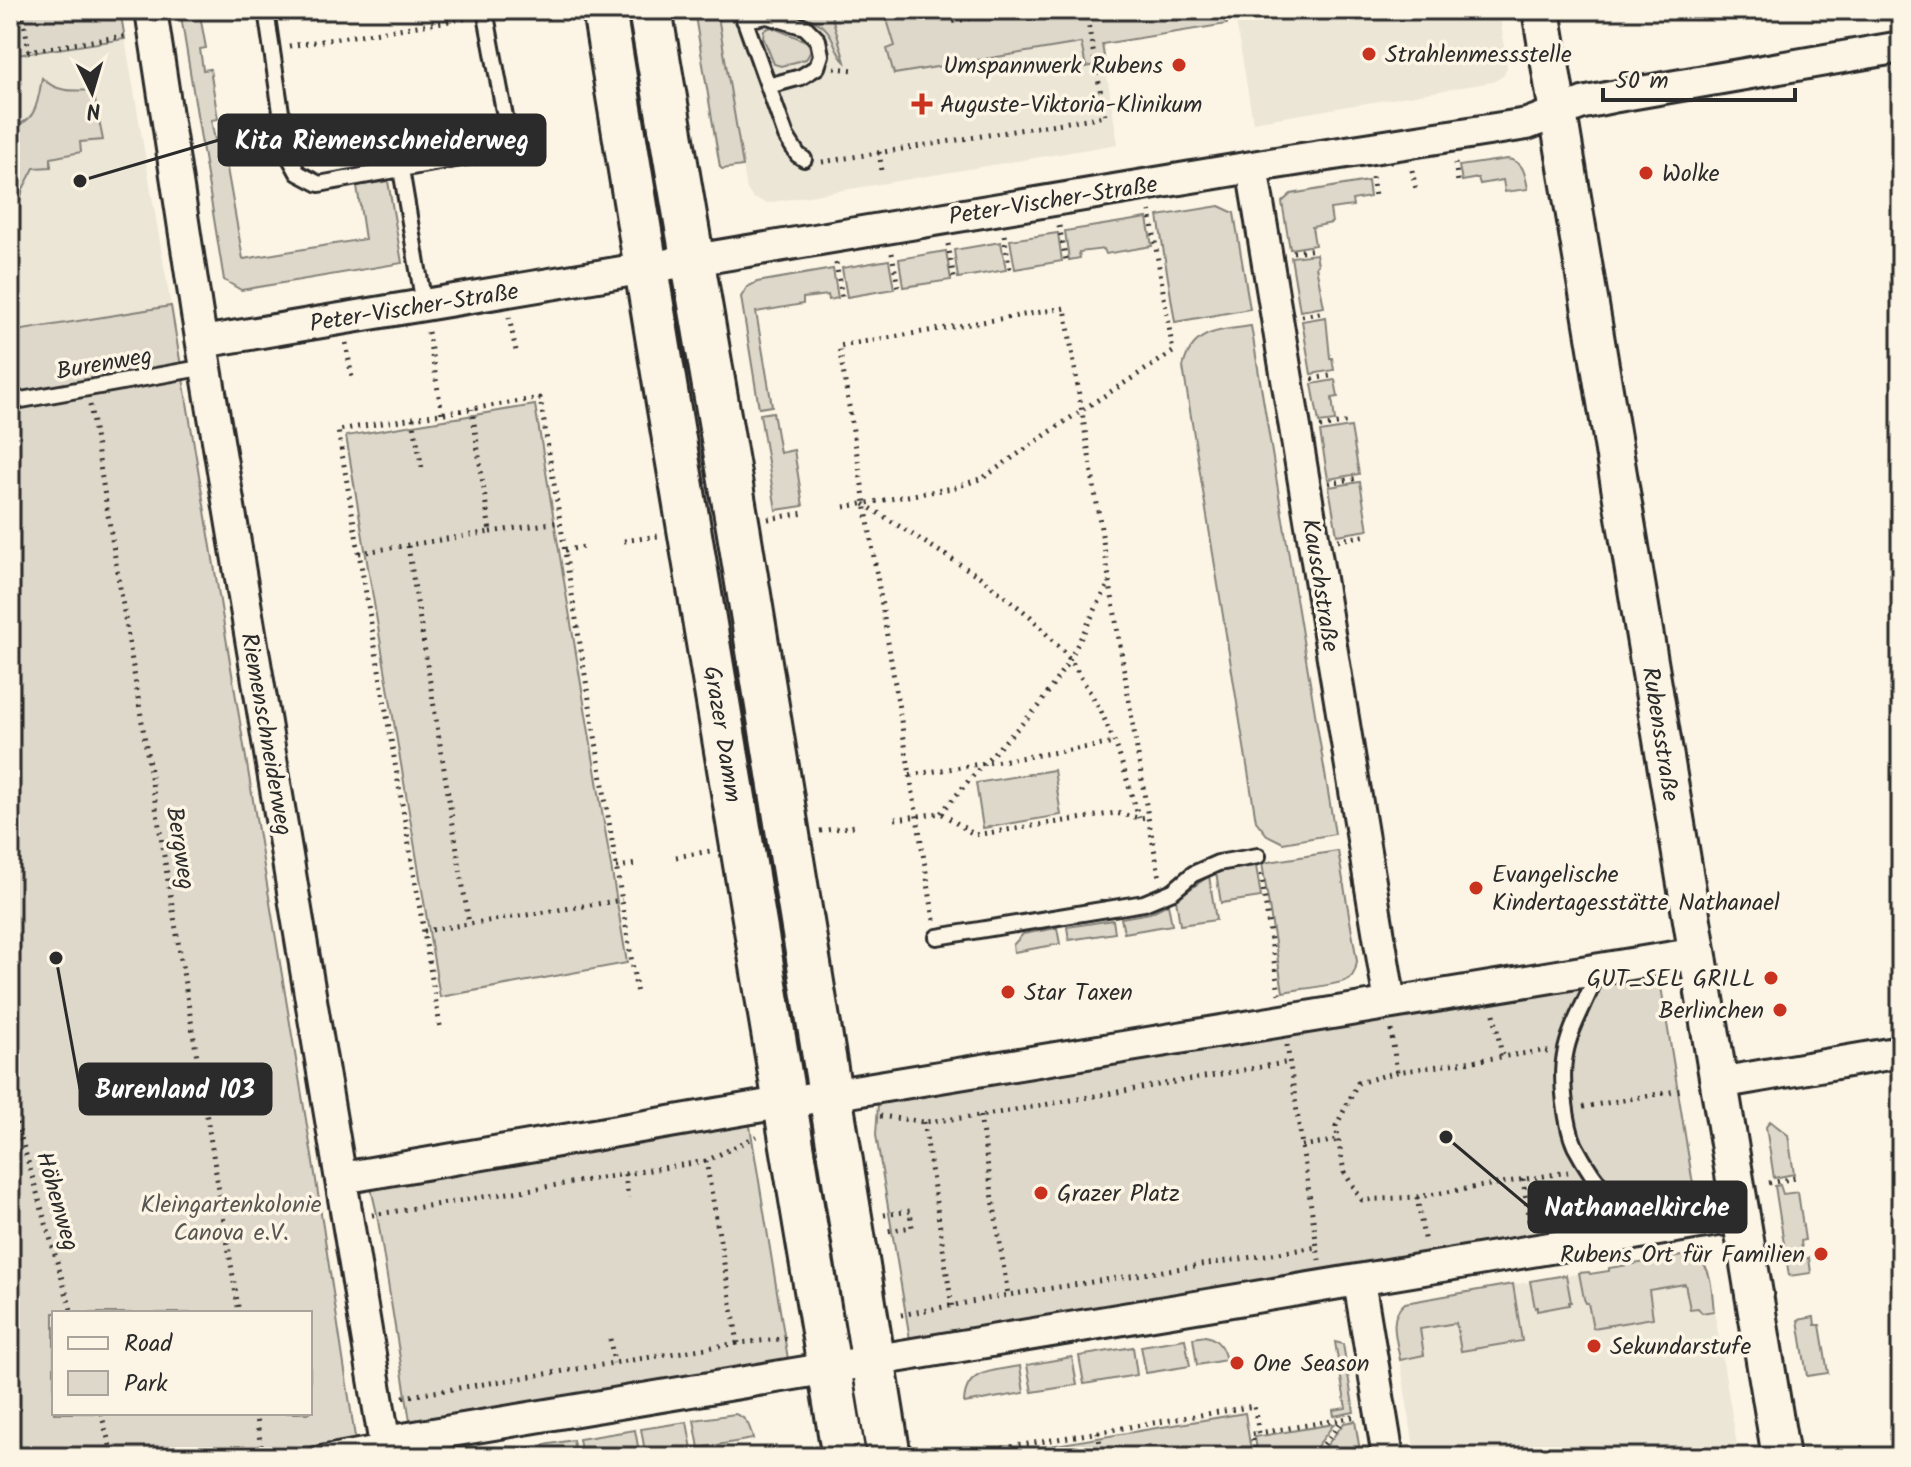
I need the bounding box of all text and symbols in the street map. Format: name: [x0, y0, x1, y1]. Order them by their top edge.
place label: Strahlenmessstelle: [1385, 36, 1572, 75]
marker: Strahlenmessstelle: [1360, 45, 1378, 63]
place label: Umspannwerk Rubens: [943, 47, 1163, 86]
north arrow: [52, 52, 132, 132]
scale bar: [1603, 52, 1795, 102]
marker: Umspannwerk Rubens: [1170, 56, 1188, 74]
text: 50 m: [1615, 62, 1669, 101]
place label: Auguste-Viktoria-Klinikum: [940, 86, 1202, 125]
text: N: [85, 91, 102, 127]
marker: Auguste-Viktoria-Klinikum: [911, 93, 933, 115]
callout: Kita Riemenschneiderweg: [219, 115, 545, 165]
text: Kita Riemenschneiderweg: [235, 121, 529, 163]
place label: Wolke: [1662, 155, 1720, 194]
marker: Wolke: [1637, 164, 1655, 182]
street label: Peter-Vischer-Straße: [946, 166, 1161, 237]
street label: Peter-Vischer-Straße: [307, 273, 522, 344]
street label: Burenweg: [53, 337, 155, 392]
street label: Kauschstraße: [1290, 516, 1349, 655]
street label: Riemenschneiderweg: [228, 630, 303, 839]
street label: Grazer Damm: [691, 663, 752, 805]
street label: Rubensstraße: [1630, 664, 1689, 804]
street label: Bergweg: [154, 804, 205, 893]
place label: Evangelische Kindertagesstätte Nathanael: [1492, 856, 1780, 923]
marker: Evangelische Kindertagesstätte Nathanael: [1467, 879, 1485, 897]
place label: GUT_SEL GRILL: [1587, 960, 1755, 999]
marker: GUT_SEL GRILL: [1762, 969, 1780, 987]
place label: Star Taxen: [1024, 974, 1133, 1013]
marker: Star Taxen: [999, 983, 1017, 1001]
place label: Berlinchen: [1658, 992, 1764, 1031]
marker: Berlinchen: [1771, 1001, 1789, 1019]
callout: Burenland 103: [80, 1064, 271, 1114]
text: Burenland 103: [95, 1070, 255, 1112]
street label: Höhenweg: [24, 1147, 89, 1256]
place label: Grazer Platz: [1057, 1175, 1180, 1214]
callout: Nathanaelkirche: [1529, 1182, 1746, 1232]
marker: Grazer Platz: [1032, 1184, 1050, 1202]
park label: Kleingartenkolonie Canova e.V.: [140, 1186, 322, 1253]
text: Nathanaelkirche: [1544, 1188, 1730, 1230]
place label: Rubens Ort für Familien: [1560, 1236, 1805, 1275]
marker: Rubens Ort für Familien: [1812, 1245, 1830, 1263]
legend: [52, 1311, 312, 1415]
text: Road: [124, 1325, 173, 1364]
place label: Sekundarstufe: [1610, 1328, 1751, 1367]
marker: Sekundarstufe: [1585, 1337, 1603, 1355]
place label: One Season: [1253, 1345, 1370, 1384]
marker: One Season: [1228, 1354, 1246, 1372]
text: Park: [124, 1365, 168, 1404]

